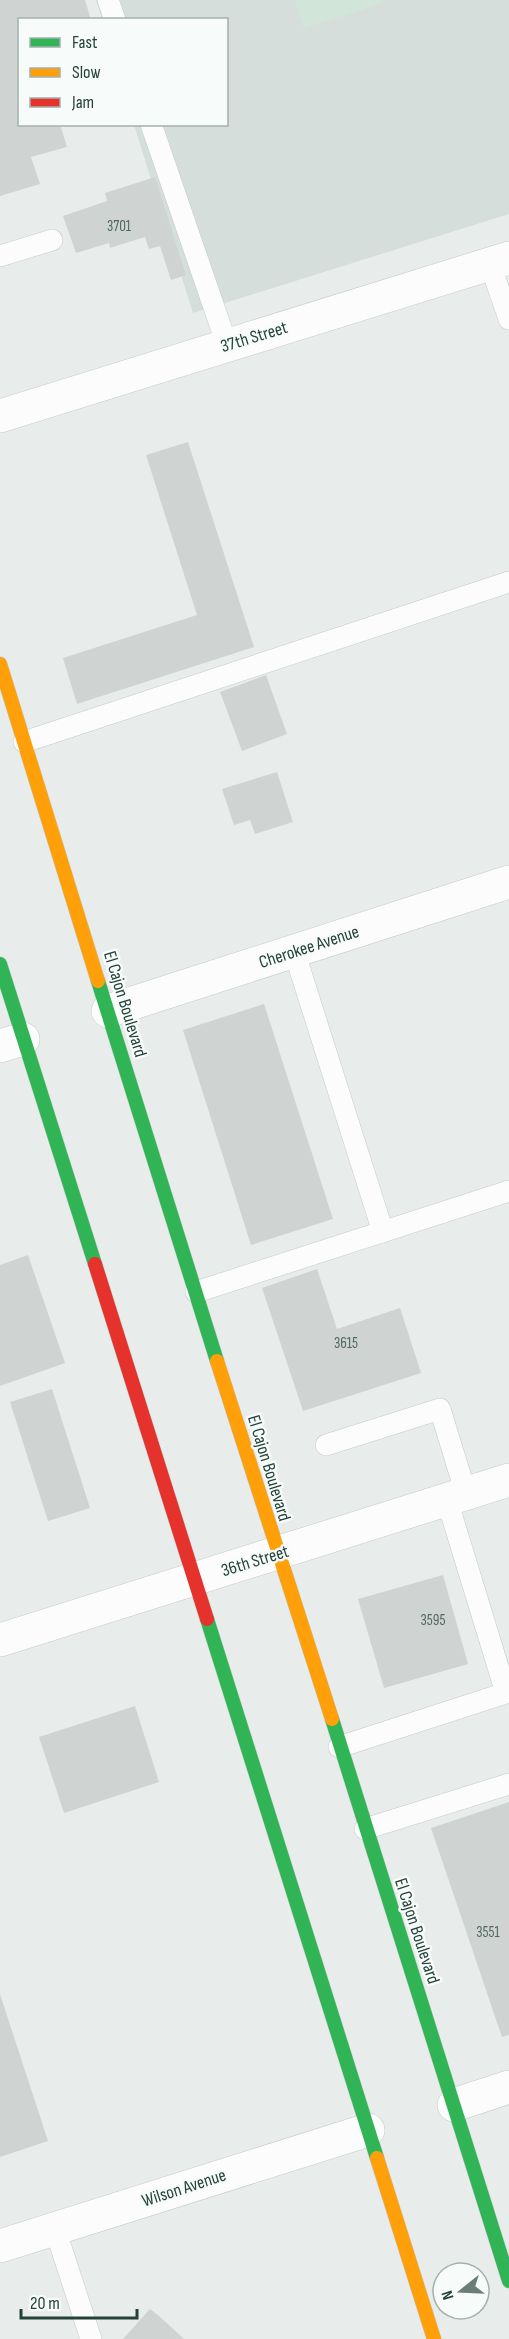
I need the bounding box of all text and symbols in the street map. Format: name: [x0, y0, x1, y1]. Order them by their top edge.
legend: [18, 18, 228, 126]
text: Fast: [72, 32, 98, 53]
text: Slow: [72, 62, 101, 83]
text: Jam: [71, 92, 94, 113]
house number: 3701: [107, 217, 132, 236]
street label: 37th Street: [218, 317, 291, 357]
street label: Cherokee Avenue: [256, 921, 362, 973]
street label: El Cajon Boulevard: [99, 948, 151, 1060]
house number: 3615: [334, 1334, 358, 1353]
street label: El Cajon Boulevard: [243, 1412, 295, 1524]
street label: 36th Street: [219, 1541, 292, 1581]
house number: 3595: [421, 1611, 445, 1630]
street label: El Cajon Boulevard: [390, 1876, 444, 1986]
house number: 3551: [476, 1923, 501, 1942]
street label: Wilson Avenue: [139, 2165, 229, 2211]
north arrow: [431, 2261, 491, 2321]
scale bar: [21, 2282, 136, 2320]
text: N: [438, 2288, 459, 2302]
text: 20 m: [30, 2293, 60, 2314]

